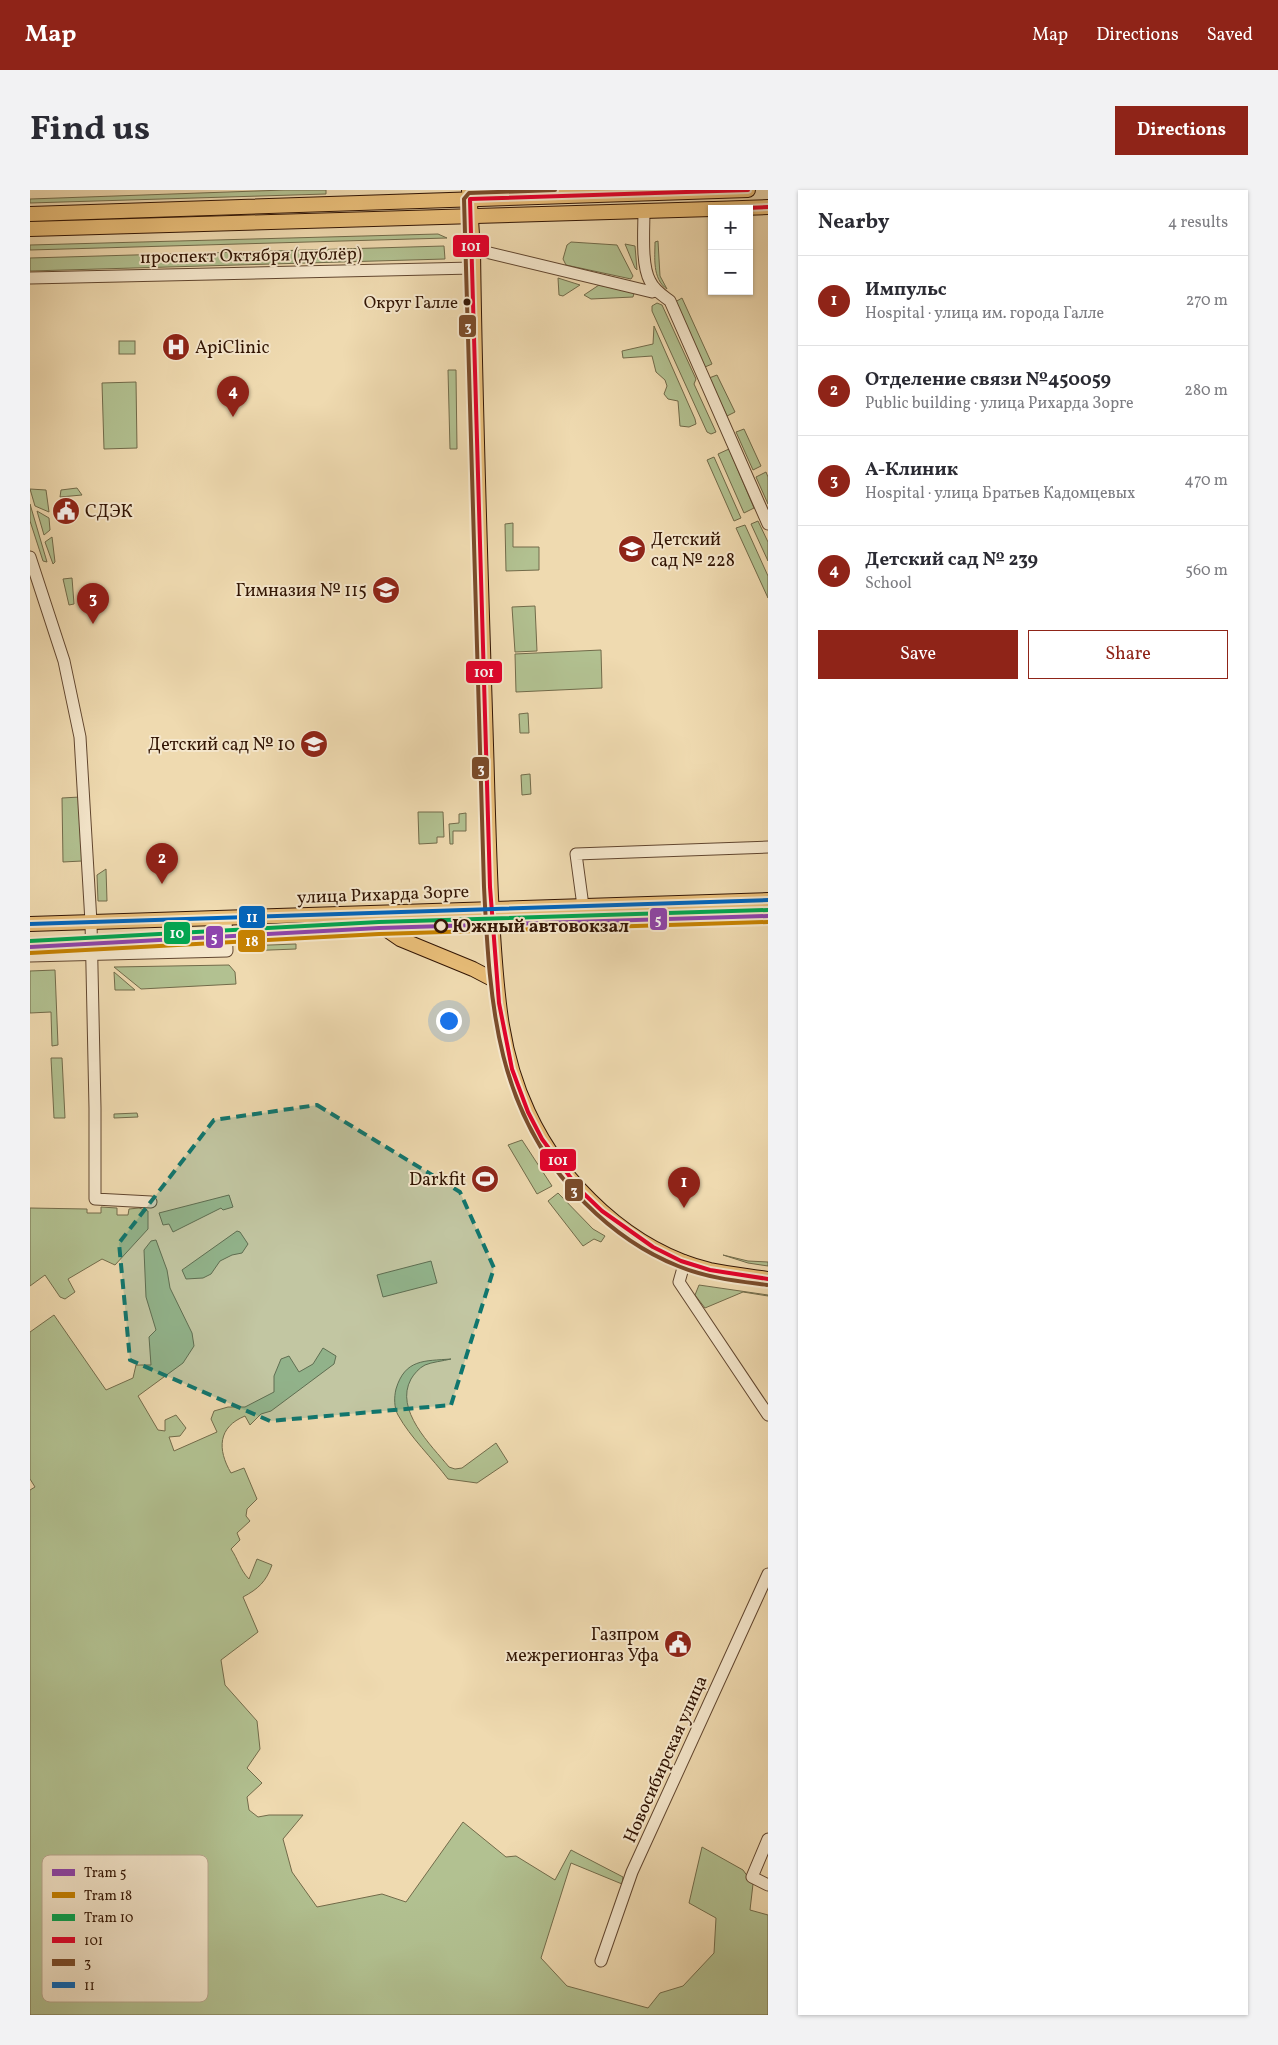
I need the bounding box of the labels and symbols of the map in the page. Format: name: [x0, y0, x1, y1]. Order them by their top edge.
line badge: 101: [452, 234, 490, 258]
text: 101: [461, 238, 481, 257]
street label: проспект Октября (дублёр): [140, 242, 362, 271]
place label: Округ Галле: [364, 292, 458, 315]
marker: Округ Галле: [462, 297, 472, 307]
line badge: 3: [458, 314, 477, 338]
text: 3: [464, 318, 472, 337]
hospital icon: ApiClinic: [161, 332, 191, 362]
place label: ApiClinic: [195, 336, 269, 361]
pin: 4: [217, 376, 249, 417]
public building icon: СДЭК: [51, 496, 81, 526]
place label: СДЭК: [85, 500, 133, 525]
place label: Детский сад № 228: [651, 528, 735, 574]
school or university icon: Детский сад № 228: [617, 534, 647, 564]
school or university icon: Гимназия № 115: [371, 575, 401, 605]
place label: Гимназия № 115: [235, 579, 367, 604]
pin: 3: [77, 583, 109, 624]
line badge: 101: [465, 660, 503, 684]
text: 101: [474, 664, 494, 683]
school or university icon: Детский сад № 10: [299, 729, 329, 759]
place label: Детский сад № 10: [148, 733, 295, 758]
line badge: 3: [471, 756, 490, 780]
text: 3: [477, 760, 485, 779]
pin: 2: [146, 843, 178, 884]
street label: улица Рихарда Зорге: [296, 880, 470, 911]
line badge: 11: [238, 905, 266, 929]
line badge: 5: [649, 907, 668, 931]
text: 11: [246, 909, 258, 928]
text: 5: [655, 911, 662, 930]
place label: Южный автовокзал: [452, 915, 629, 940]
marker: Южный автовокзал: [434, 919, 448, 933]
line badge: 10: [163, 921, 191, 945]
text: 10: [170, 925, 184, 944]
line badge: 5: [205, 925, 224, 949]
text: 5: [211, 929, 218, 948]
line badge: 18: [237, 929, 266, 953]
text: 18: [245, 933, 259, 952]
your location: [436, 1008, 462, 1034]
line badge: 101: [539, 1148, 577, 1172]
text: 101: [548, 1152, 568, 1171]
sports icon: Darkfit: [470, 1164, 500, 1194]
pin: 1: [668, 1167, 700, 1208]
place label: Darkfit: [409, 1168, 466, 1193]
line badge: 3: [564, 1178, 584, 1202]
text: 3: [570, 1182, 578, 1201]
place label: Газпром межрегионгаз Уфа: [506, 1623, 659, 1669]
public building icon: Газпром межрегионгаз Уфа: [663, 1629, 693, 1659]
street label: Новосибирская улица: [618, 1672, 715, 1847]
legend: [42, 1855, 208, 2002]
text: Tram 5: [84, 1864, 126, 1883]
text: Tram 18: [84, 1887, 132, 1906]
text: Tram 10: [84, 1909, 134, 1928]
text: 101: [84, 1932, 103, 1951]
text: 3: [84, 1954, 91, 1973]
text: 11: [84, 1977, 95, 1996]

